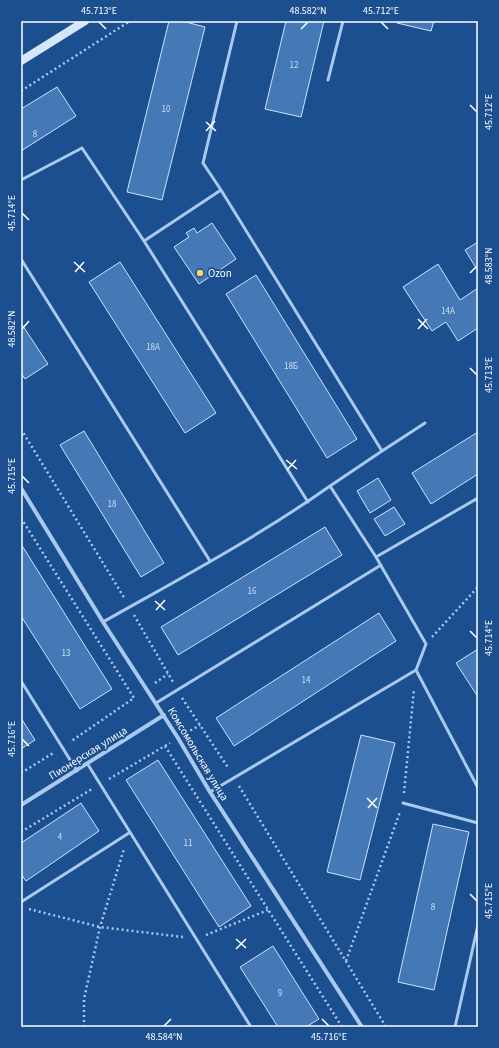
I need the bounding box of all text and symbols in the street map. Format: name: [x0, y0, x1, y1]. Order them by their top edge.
text: 45.713°E: [81, 4, 117, 18]
text: 48.582°N: [289, 4, 327, 18]
text: 45.712°E: [363, 4, 399, 18]
house number: 12: [290, 59, 299, 72]
text: 45.712°E: [482, 94, 496, 130]
house number: 10: [162, 103, 171, 116]
house number: 8: [33, 128, 38, 141]
text: 45.714°E: [5, 195, 19, 231]
text: 48.583°N: [482, 247, 496, 285]
place label: Ozon: [208, 266, 232, 281]
marker: Ozon: [195, 268, 205, 278]
house number: 14А: [441, 305, 455, 318]
text: 48.582°N: [5, 310, 19, 348]
house number: 18А: [146, 341, 160, 354]
text: 45.713°E: [482, 357, 496, 393]
house number: 18Б: [284, 360, 298, 373]
text: 45.715°E: [5, 458, 19, 494]
house number: 18: [108, 498, 117, 511]
house number: 16: [248, 585, 257, 598]
text: 45.714°E: [482, 620, 496, 656]
house number: 13: [62, 647, 71, 660]
house number: 14: [302, 674, 311, 687]
street label: Комсомольская улица: [164, 704, 232, 804]
text: 45.716°E: [5, 721, 19, 757]
street label: Пионерская улица: [46, 723, 130, 783]
house number: 4: [58, 831, 63, 844]
house number: 11: [184, 837, 192, 850]
text: 45.715°E: [482, 883, 496, 919]
house number: 8: [431, 901, 436, 914]
house number: 9: [278, 987, 283, 1000]
text: 48.584°N: [145, 1030, 183, 1044]
text: 45.716°E: [311, 1030, 347, 1044]

